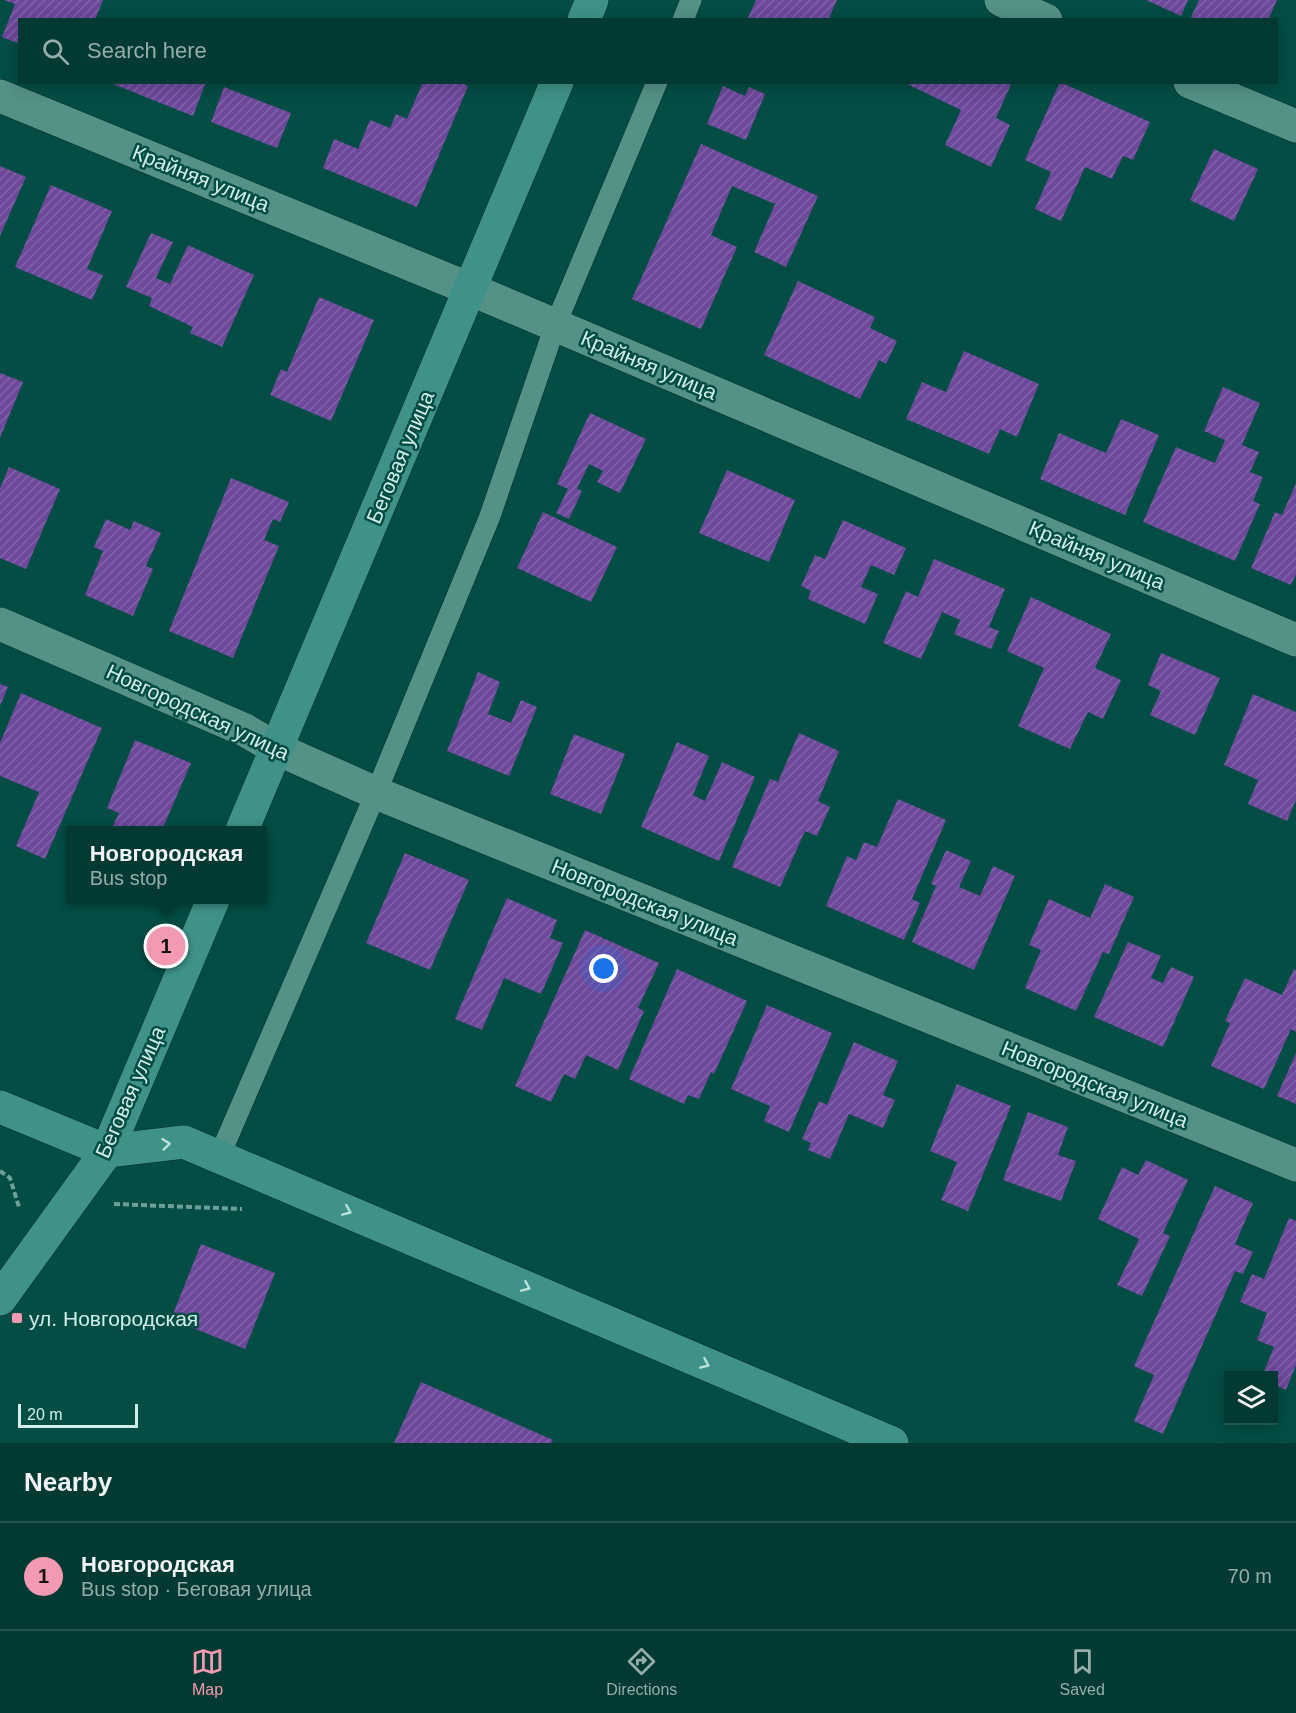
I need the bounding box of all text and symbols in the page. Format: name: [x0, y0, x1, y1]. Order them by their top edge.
search box: [18, 18, 1278, 84]
icon: search: [39, 35, 72, 68]
text: Search here: [87, 38, 207, 63]
street label: Крайняя улица: [129, 140, 273, 216]
street label: Крайняя улица: [578, 326, 721, 404]
street label: Беговая улица: [362, 387, 438, 527]
street label: Крайняя улица: [1026, 516, 1169, 594]
street label: Новгородская улица: [103, 660, 293, 765]
popup: [66, 826, 267, 904]
text: Новгородская: [90, 841, 243, 866]
street label: Новгородская улица: [549, 854, 742, 950]
text: Bus stop: [90, 867, 167, 889]
pin: 1: [146, 924, 186, 968]
your location: [589, 954, 618, 983]
street label: Беговая улица: [91, 1022, 169, 1161]
street label: Новгородская улица: [999, 1036, 1192, 1132]
one-way arrow: [161, 1138, 170, 1151]
one-way arrow: [340, 1204, 351, 1216]
one-way arrow: [520, 1280, 531, 1292]
place label: ул. Новгородская: [29, 1307, 198, 1330]
marker: ул. Новгородская: [10, 1311, 24, 1325]
one-way arrow: [699, 1357, 710, 1369]
map controls: [1224, 1371, 1278, 1425]
button: layers: [1224, 1371, 1278, 1425]
scale bar: [18, 1401, 138, 1428]
text: 20 m: [27, 1406, 63, 1423]
text: Nearby: [24, 1467, 112, 1497]
text: Новгородская: [81, 1552, 235, 1577]
text: 1: [38, 1565, 49, 1587]
text: 70 m: [1228, 1565, 1272, 1587]
text: Bus stop · Беговая улица: [81, 1578, 312, 1600]
tab: Map: [191, 1645, 224, 1699]
tab: Directions: [606, 1645, 677, 1699]
tab: Saved: [1060, 1645, 1105, 1699]

